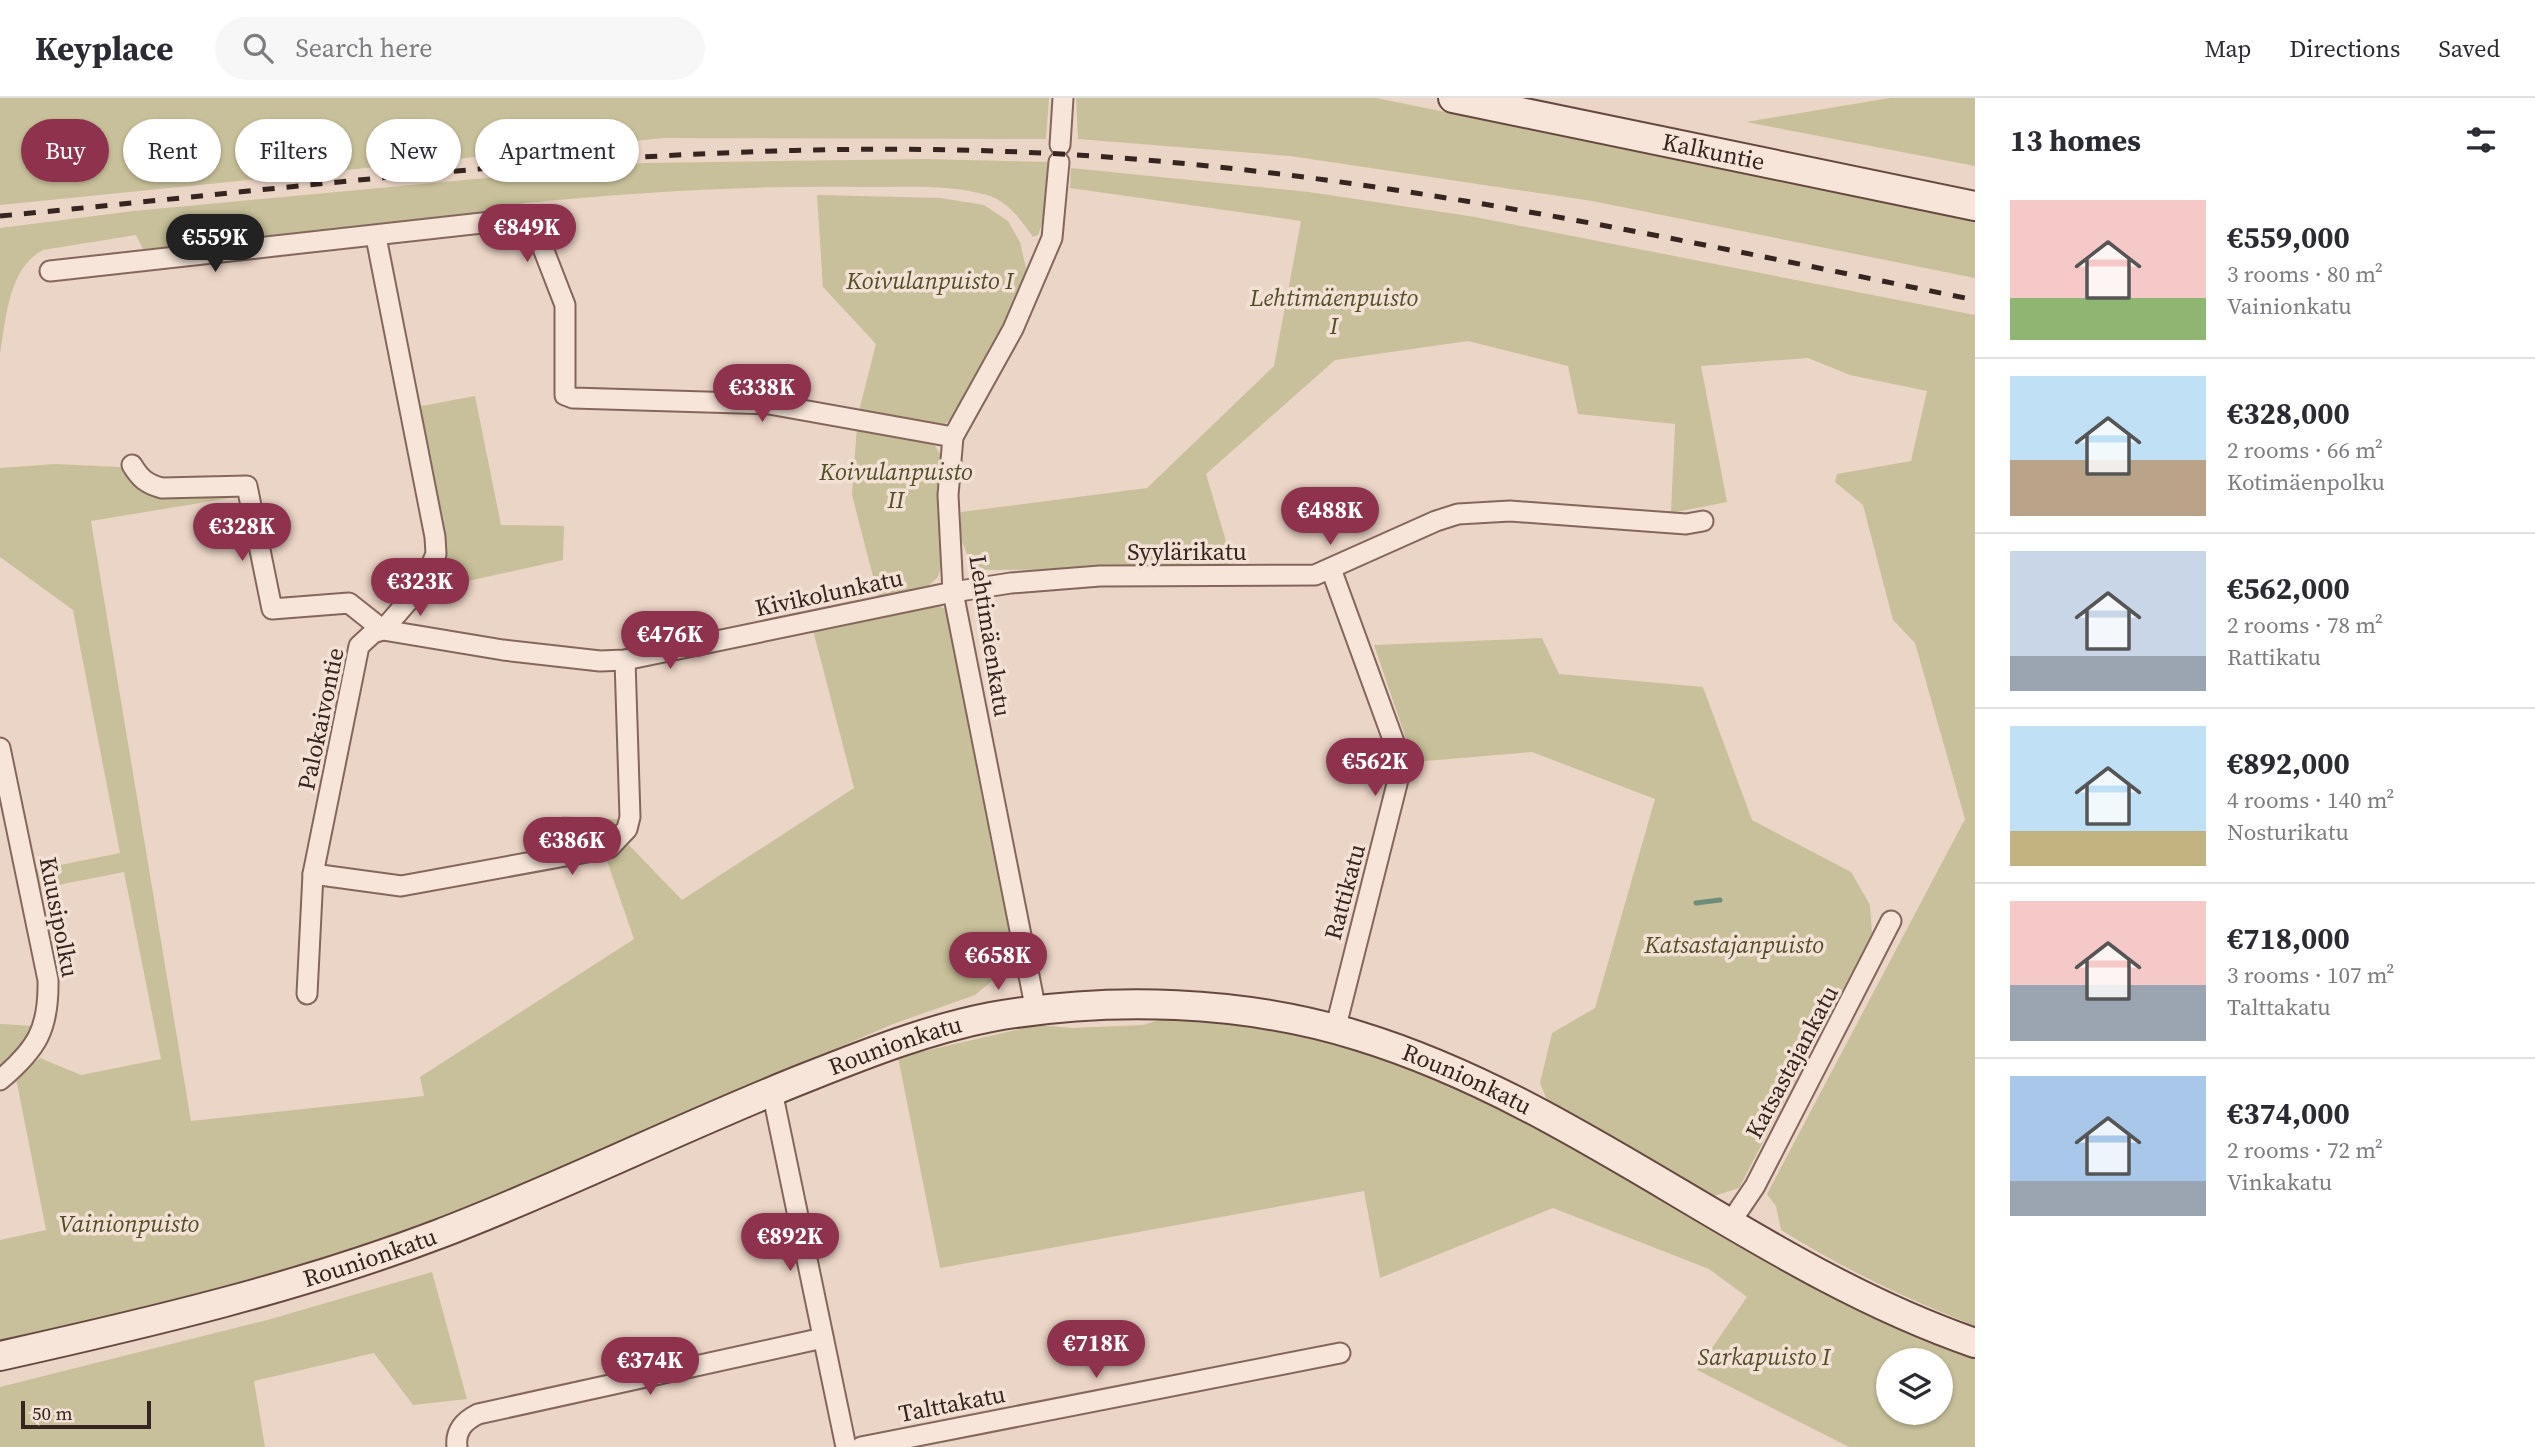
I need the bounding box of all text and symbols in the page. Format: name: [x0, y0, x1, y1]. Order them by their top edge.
search box: [215, 17, 705, 80]
text: Keyplace: [35, 26, 173, 71]
icon: search: [239, 29, 277, 67]
text: Search here: [295, 30, 433, 66]
text: Map: [2204, 32, 2251, 65]
text: Directions: [2289, 32, 2400, 65]
text: Saved: [2438, 32, 2500, 65]
chip: Buy: [21, 119, 109, 182]
chip: Rent: [123, 119, 221, 182]
chip: Filters: [235, 119, 352, 182]
chip: New: [366, 119, 461, 182]
chip: Apartment: [475, 119, 639, 182]
text: 13 homes: [2010, 120, 2141, 161]
icon: filters: [2462, 121, 2500, 159]
street label: Kalkuntie: [1659, 125, 1768, 178]
pin: €849K: [478, 204, 576, 264]
text: €849K: [494, 211, 560, 243]
pin: €559K: [166, 214, 264, 274]
text: €559,000: [2227, 217, 2350, 258]
text: €559K: [182, 221, 248, 253]
icon: home: [2066, 228, 2150, 312]
text: 3 rooms · 80 m²: [2227, 258, 2383, 290]
park label: Koivulanpuisto I: [845, 264, 1015, 297]
park label: Lehtimäenpuisto I: [1249, 281, 1418, 342]
text: Vainionkatu: [2227, 290, 2352, 322]
pin: €338K: [713, 364, 811, 424]
text: €338K: [729, 371, 795, 403]
text: €328,000: [2227, 393, 2350, 434]
icon: home: [2066, 404, 2150, 488]
text: 2 rooms · 66 m²: [2227, 434, 2383, 466]
park label: Koivulanpuisto II: [818, 455, 973, 516]
text: Kotimäenpolku: [2227, 466, 2385, 498]
pin: €488K: [1281, 488, 1379, 547]
text: €488K: [1297, 494, 1363, 526]
pin: €328K: [193, 504, 291, 563]
text: €328K: [209, 510, 275, 542]
street label: Syylärikatu: [1127, 535, 1247, 568]
street label: Lehtimäenkatu: [961, 553, 1020, 719]
pin: €323K: [371, 559, 469, 618]
street label: Kivikolunkatu: [752, 561, 906, 624]
text: €323K: [387, 565, 453, 597]
text: €562,000: [2227, 568, 2350, 609]
icon: home: [2066, 579, 2150, 663]
text: 2 rooms · 78 m²: [2227, 609, 2383, 641]
pin: €476K: [621, 612, 719, 671]
text: €476K: [637, 618, 703, 650]
text: Rattikatu: [2227, 641, 2321, 673]
street label: Palokaivontie: [289, 645, 352, 793]
pin: €562K: [1326, 738, 1424, 798]
text: €892,000: [2227, 743, 2350, 784]
text: €562K: [1342, 745, 1408, 777]
icon: home: [2066, 754, 2150, 838]
text: 4 rooms · 140 m²: [2227, 784, 2394, 816]
text: Nosturikatu: [2227, 816, 2349, 848]
pin: €386K: [523, 818, 621, 877]
text: €386K: [539, 824, 605, 856]
street label: Rattikatu: [1316, 840, 1373, 943]
street label: Kuusipolku: [32, 854, 87, 980]
text: €718,000: [2227, 918, 2350, 959]
park label: Katsastajanpuisto: [1643, 928, 1824, 961]
icon: home: [2066, 929, 2150, 1013]
pin: €658K: [949, 932, 1047, 992]
text: €658K: [965, 939, 1031, 971]
text: 3 rooms · 107 m²: [2227, 959, 2394, 991]
street label: Katsastajankatu: [1737, 979, 1846, 1144]
text: Talttakatu: [2227, 991, 2331, 1023]
street label: Rounionkatu: [823, 1007, 965, 1083]
street label: Rounionkatu: [1398, 1035, 1538, 1122]
text: €374,000: [2227, 1093, 2350, 1134]
icon: home: [2066, 1104, 2150, 1188]
text: 2 rooms · 72 m²: [2227, 1134, 2383, 1166]
text: Vinkakatu: [2227, 1166, 2332, 1198]
park label: Vainionpuisto: [59, 1207, 200, 1240]
pin: €892K: [741, 1214, 839, 1273]
street label: Rounionkatu: [299, 1219, 441, 1295]
text: €892K: [757, 1220, 823, 1252]
pin: €718K: [1047, 1320, 1145, 1380]
text: €718K: [1063, 1327, 1129, 1359]
pin: €374K: [601, 1338, 699, 1397]
park label: Sarkapuisto I: [1697, 1340, 1832, 1373]
text: €374K: [617, 1344, 683, 1376]
map controls: [1876, 1348, 1953, 1425]
button: layers: [1876, 1348, 1953, 1425]
street label: Talttakatu: [896, 1377, 1008, 1430]
scale bar: [21, 1398, 150, 1430]
text: 50 m: [32, 1400, 73, 1426]

